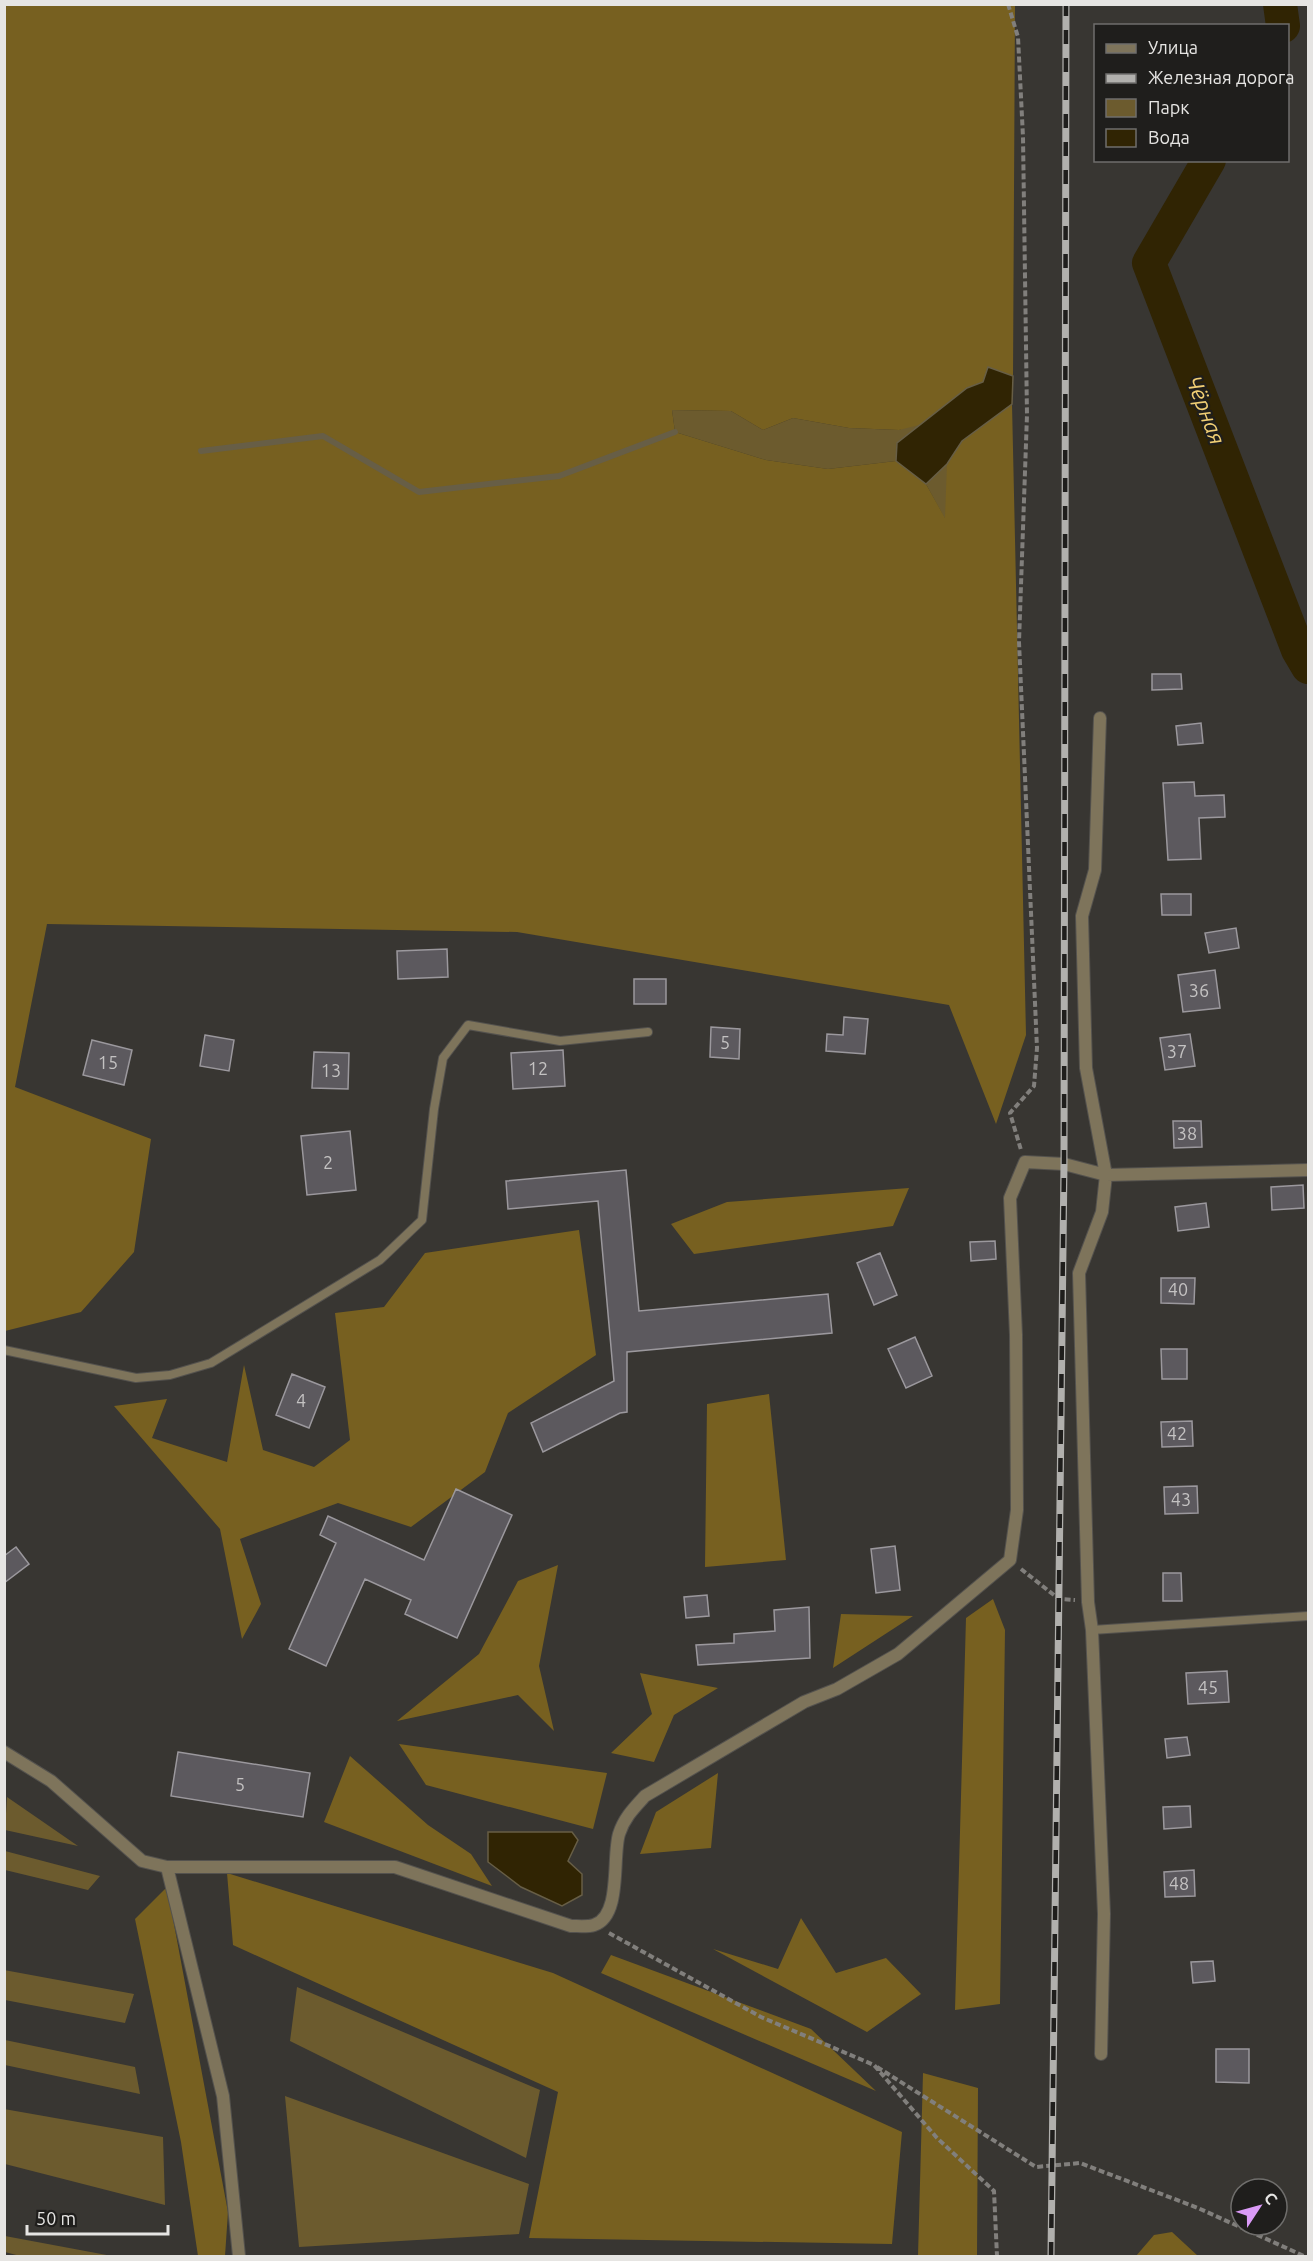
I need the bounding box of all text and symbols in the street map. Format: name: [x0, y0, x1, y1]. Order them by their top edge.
legend: [1094, 24, 1289, 162]
text: Улица: [1148, 37, 1198, 57]
text: Железная дорога: [1148, 67, 1295, 87]
text: Парк: [1148, 97, 1189, 117]
text: Вода: [1148, 127, 1190, 147]
water label: Чёрная: [1182, 372, 1231, 448]
house number: 36: [1189, 980, 1209, 1000]
house number: 5: [720, 1032, 730, 1052]
house number: 37: [1167, 1041, 1187, 1061]
house number: 15: [98, 1052, 118, 1072]
house number: 12: [528, 1058, 548, 1078]
house number: 13: [321, 1060, 341, 1080]
house number: 38: [1177, 1123, 1197, 1143]
house number: 2: [323, 1152, 333, 1172]
house number: 40: [1168, 1279, 1188, 1299]
house number: 4: [296, 1390, 306, 1410]
house number: 42: [1167, 1423, 1187, 1443]
house number: 43: [1171, 1489, 1191, 1509]
house number: 45: [1198, 1677, 1218, 1697]
house number: 5: [235, 1774, 245, 1794]
house number: 48: [1169, 1873, 1189, 1893]
north arrow: [1229, 2177, 1289, 2237]
text: С: [1261, 2189, 1281, 2208]
scale bar: [27, 2198, 168, 2236]
text: 50 m: [36, 2208, 76, 2228]

